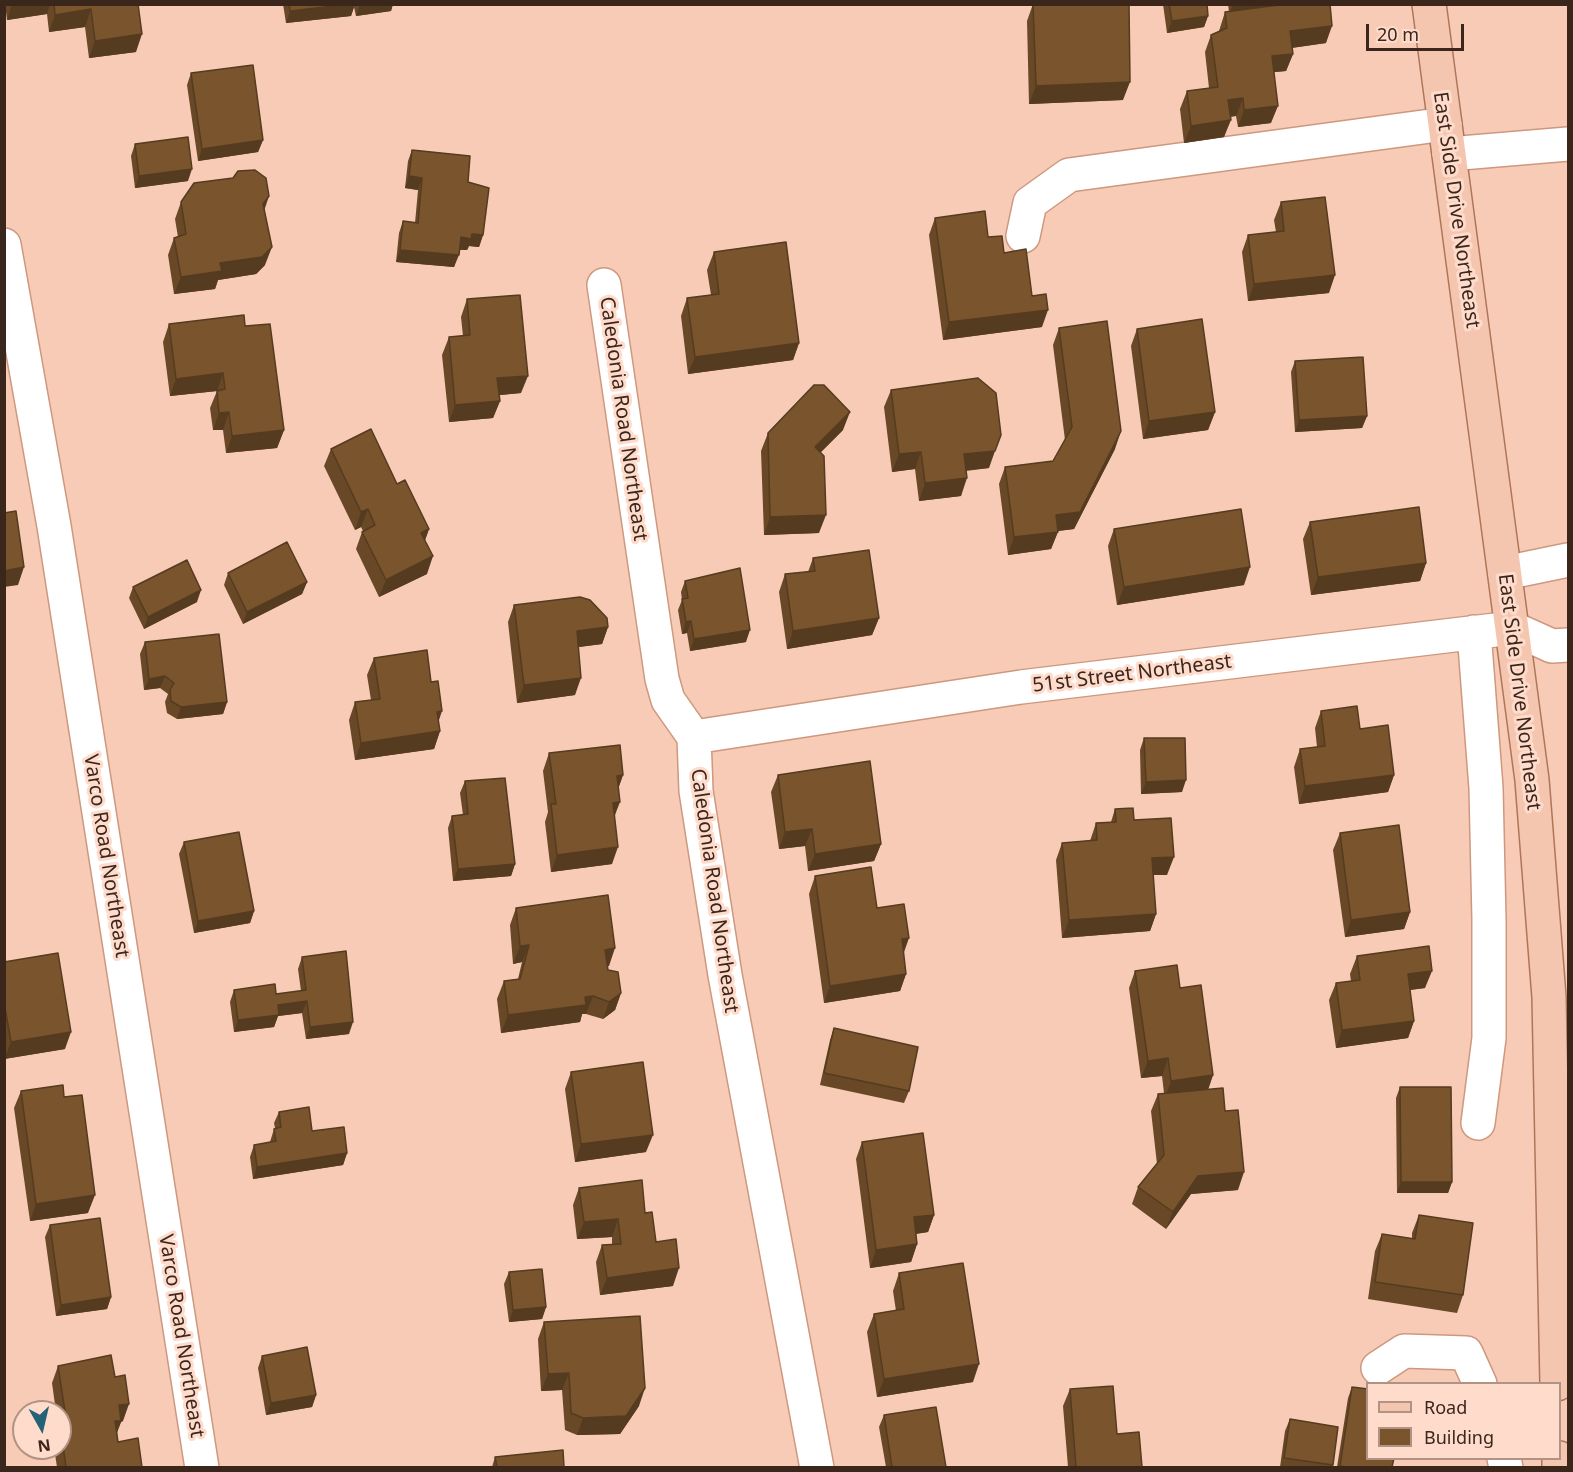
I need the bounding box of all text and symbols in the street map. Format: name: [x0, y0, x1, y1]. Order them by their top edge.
scale bar: [1369, 12, 1466, 50]
text: 20 m: [1377, 22, 1419, 46]
street label: East Side Drive Northeast: [1428, 90, 1484, 330]
street label: Caledonia Road Northeast: [594, 295, 652, 543]
street label: East Side Drive Northeast: [1493, 572, 1545, 812]
street label: 51st Street Northeast: [1031, 650, 1233, 698]
street label: Varco Road Northeast: [78, 753, 134, 959]
street label: Caledonia Road Northeast: [685, 767, 743, 1015]
street label: Varco Road Northeast: [153, 1233, 209, 1439]
legend: [1366, 1382, 1561, 1460]
text: Road: [1424, 1395, 1467, 1419]
north arrow: [12, 1400, 72, 1460]
text: Building: [1424, 1425, 1494, 1449]
text: N: [36, 1434, 52, 1458]

